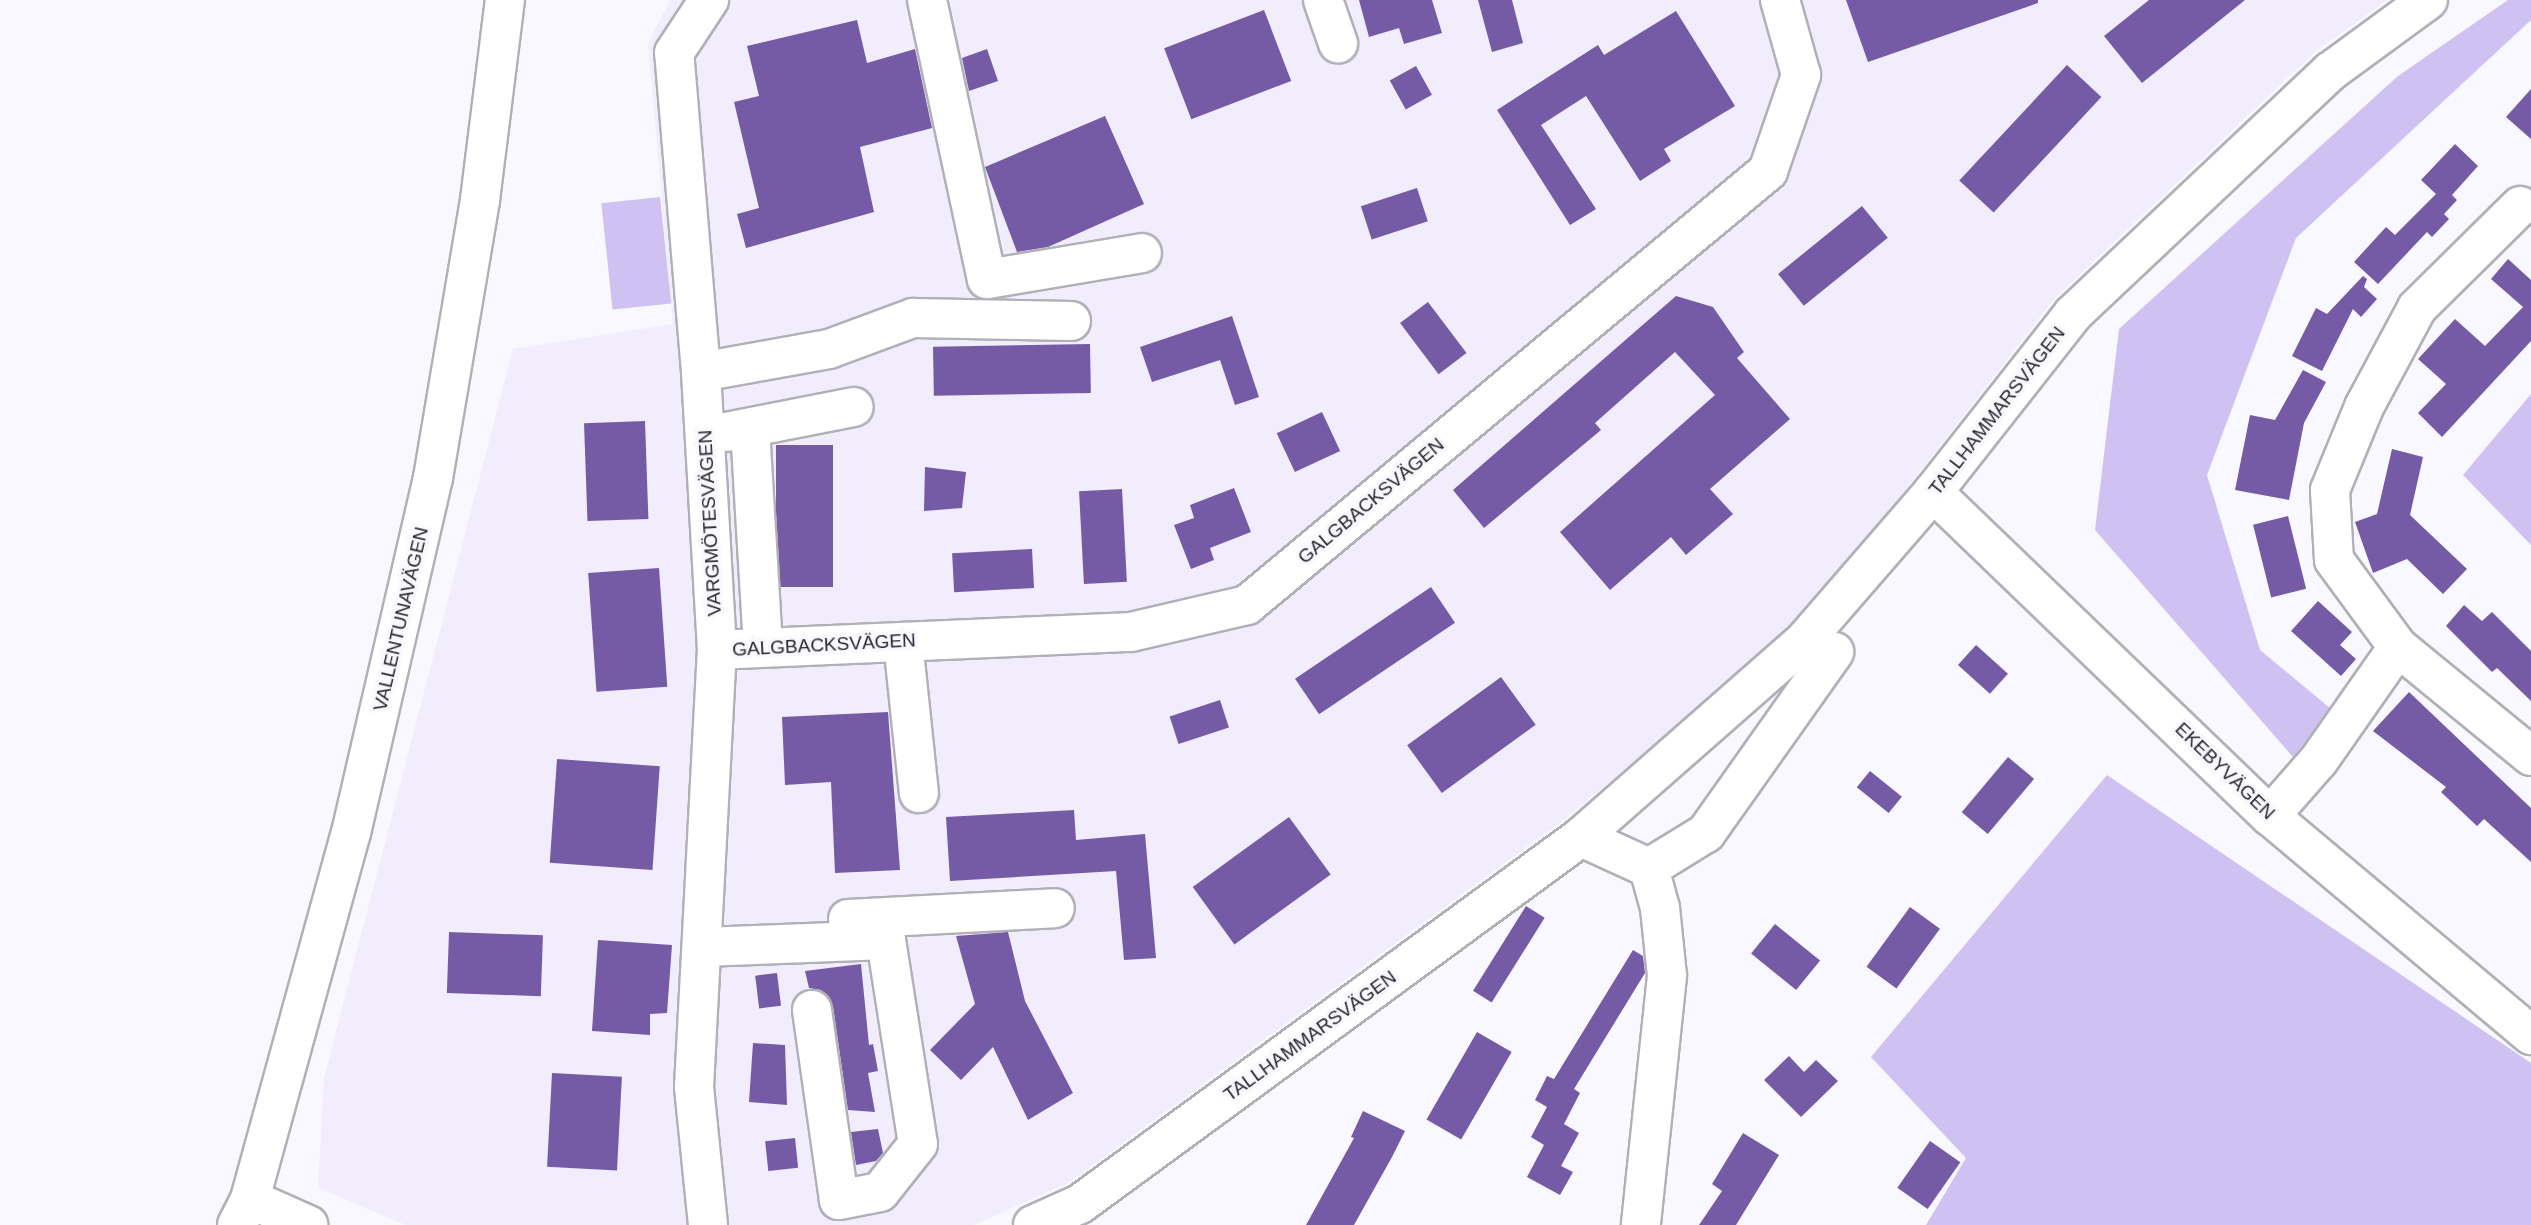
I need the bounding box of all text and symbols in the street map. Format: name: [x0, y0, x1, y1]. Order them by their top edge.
street label: TALLHAMMARSVÄGEN: [1924, 322, 2070, 500]
street label: VARGMÖTESVÄGEN: [694, 429, 726, 617]
street label: GALGBACKSVÄGEN: [1293, 433, 1449, 569]
street label: VALLENTUNAVÄGEN: [369, 525, 433, 713]
street label: GALGBACKSVÄGEN: [732, 629, 916, 661]
street label: EKEBYVÄGEN: [2170, 718, 2280, 824]
street label: TALLHAMMARSVÄGEN: [1219, 966, 1401, 1106]

